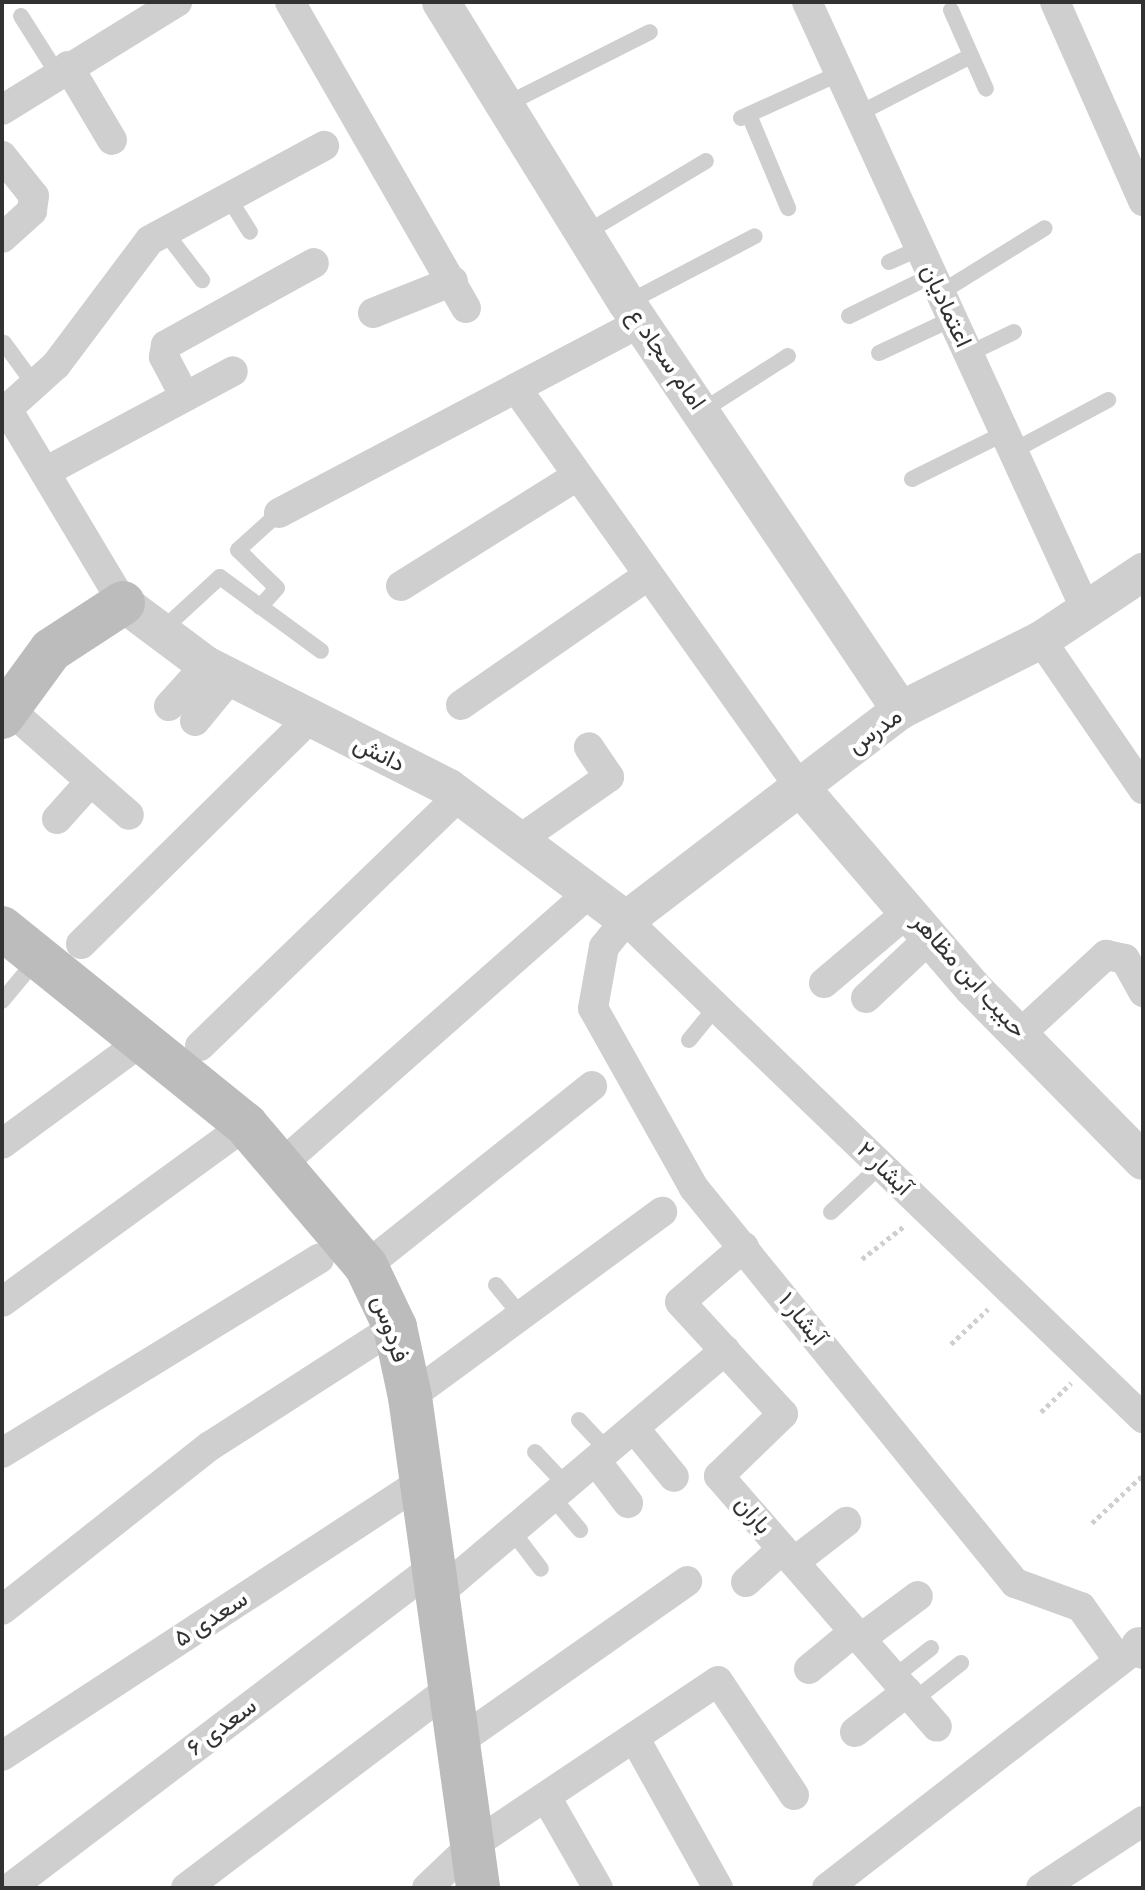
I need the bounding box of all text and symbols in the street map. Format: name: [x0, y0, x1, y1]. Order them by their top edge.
street label: اعتمادیان: [914, 260, 978, 352]
street label: امام سجاد ع: [620, 302, 712, 416]
street label: مدرس: [842, 702, 908, 760]
street label: دانش: [349, 729, 409, 779]
street label: حبیب ابن مظاهر: [906, 908, 1032, 1044]
street label: آبشار ۲: [850, 1136, 918, 1202]
street label: آبشار ۱: [772, 1287, 832, 1351]
street label: فردوس: [365, 1292, 415, 1366]
street label: باران: [728, 1490, 778, 1540]
street label: سعدی ۵: [169, 1585, 253, 1653]
street label: سعدی ۶: [182, 1692, 262, 1762]

